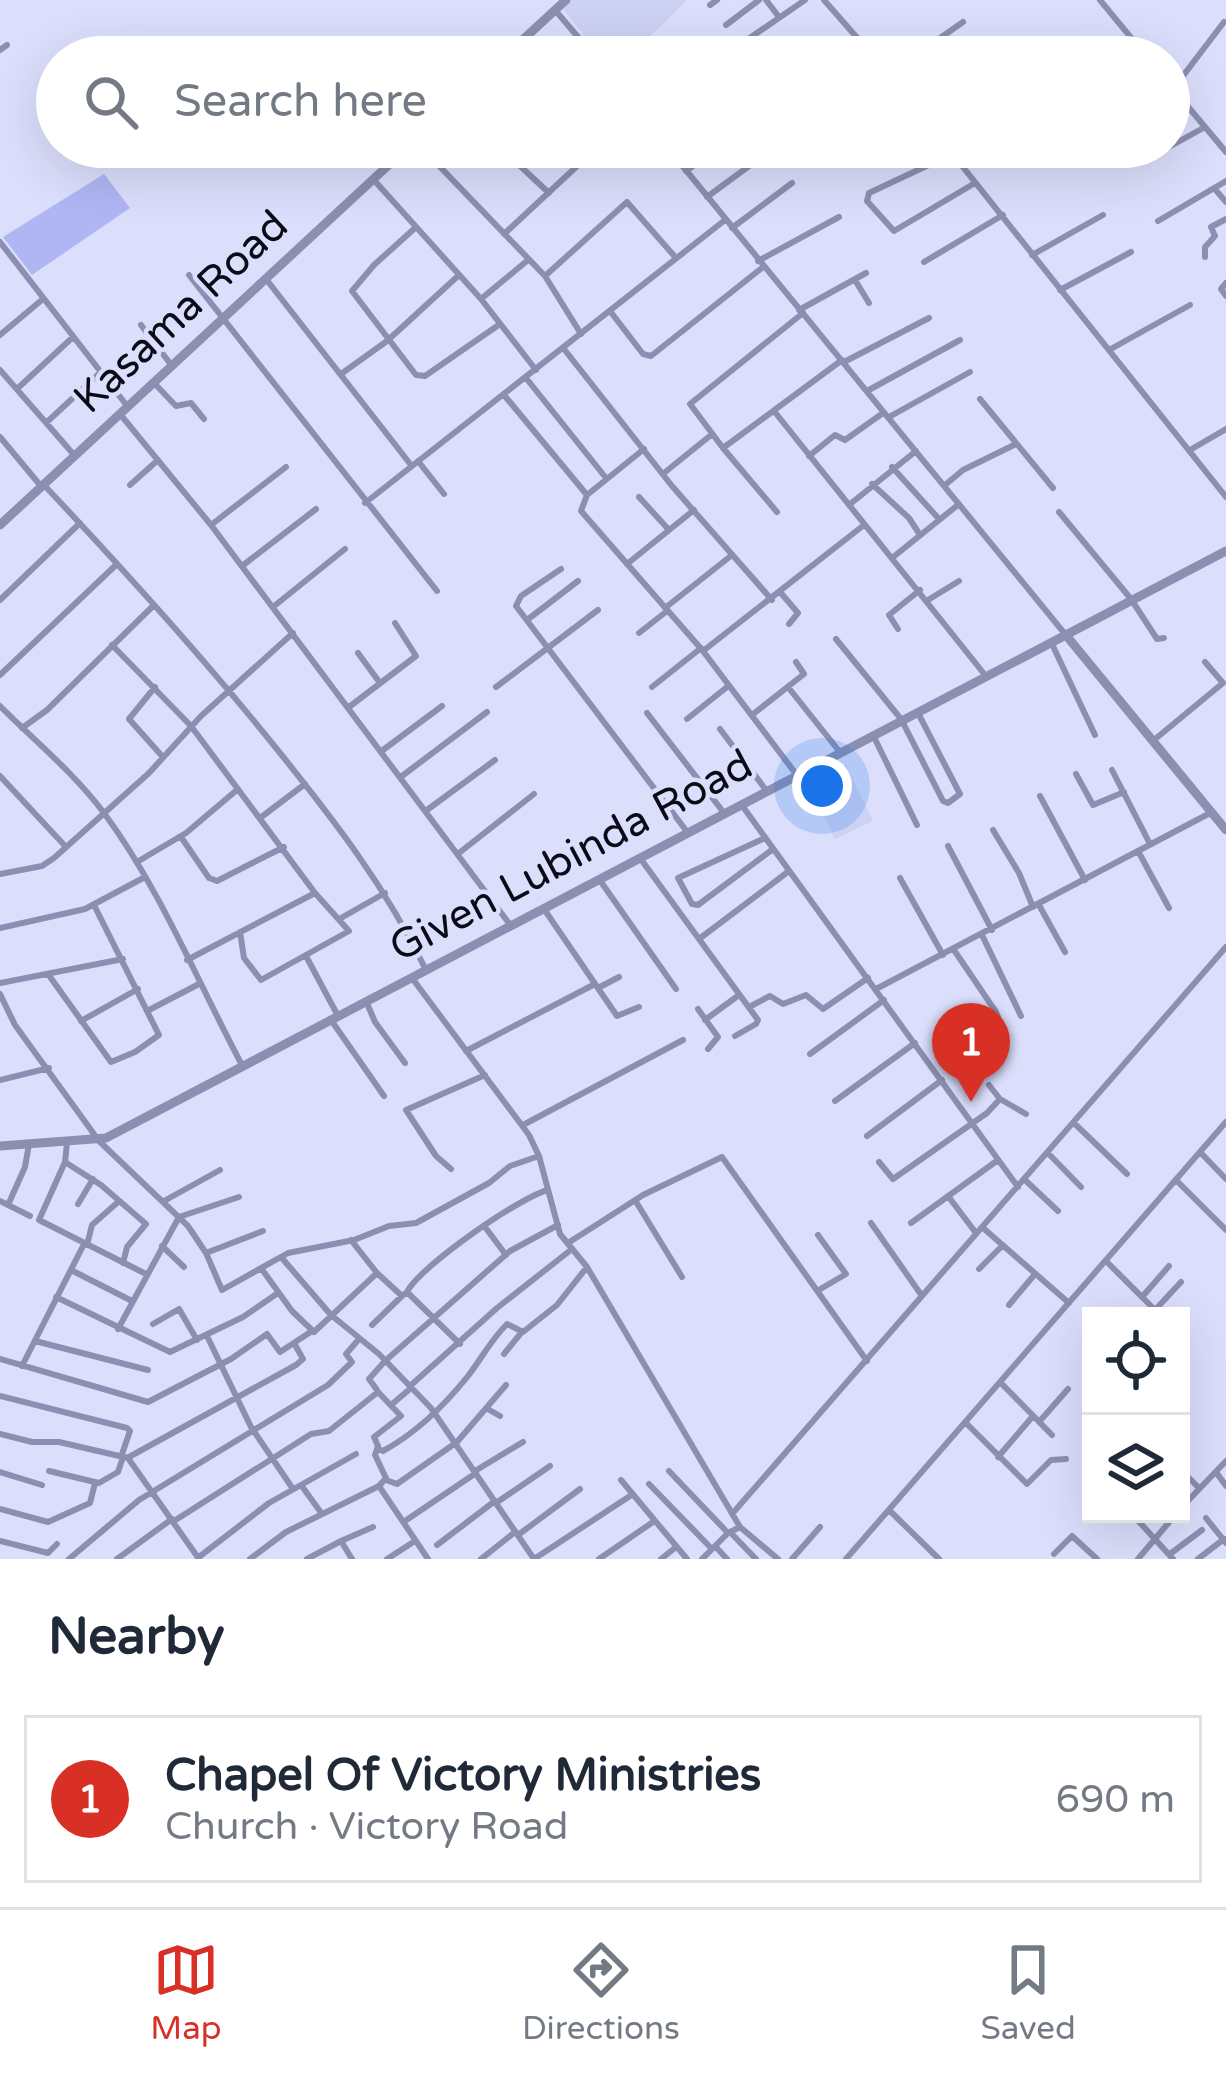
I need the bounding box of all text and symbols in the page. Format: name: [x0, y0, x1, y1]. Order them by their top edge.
search box: [36, 36, 1190, 168]
icon: search: [78, 69, 144, 135]
text: Search here: [174, 75, 427, 129]
street label: Kasama Road: [63, 200, 299, 424]
street label: Given Lubinda Road: [381, 739, 761, 973]
your location: [792, 756, 852, 816]
pin: 1: [932, 1003, 1010, 1102]
map controls: [1082, 1307, 1190, 1523]
button: locate: [1082, 1307, 1190, 1415]
button: layers: [1082, 1415, 1190, 1523]
text: Nearby: [48, 1606, 225, 1668]
text: Chapel Of Victory Ministries: [165, 1749, 761, 1803]
text: 1: [78, 1776, 102, 1823]
text: 690 m: [1056, 1776, 1175, 1823]
text: Church · Victory Road: [165, 1803, 568, 1850]
tab: Map: [150, 1937, 222, 2048]
tab: Directions: [522, 1937, 680, 2048]
tab: Saved: [980, 1937, 1076, 2048]

